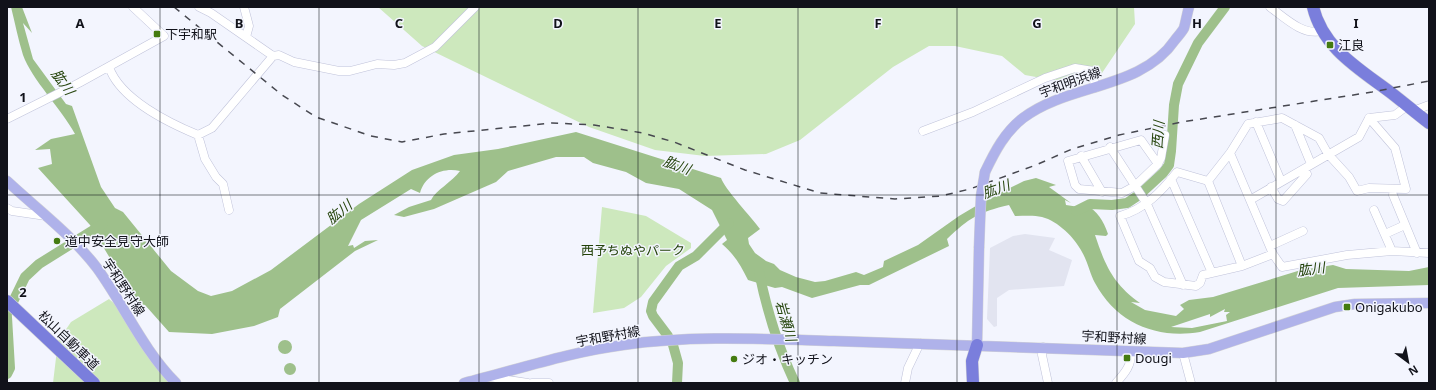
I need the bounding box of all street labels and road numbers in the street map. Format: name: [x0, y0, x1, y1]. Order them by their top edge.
street label: 宇和明浜線: [1036, 62, 1104, 102]
street label: 宇和野村線: [99, 255, 149, 319]
street label: 松山自動車道: [35, 306, 103, 374]
street label: 宇和野村線: [574, 321, 642, 351]
street label: 宇和野村線: [1081, 326, 1147, 348]

